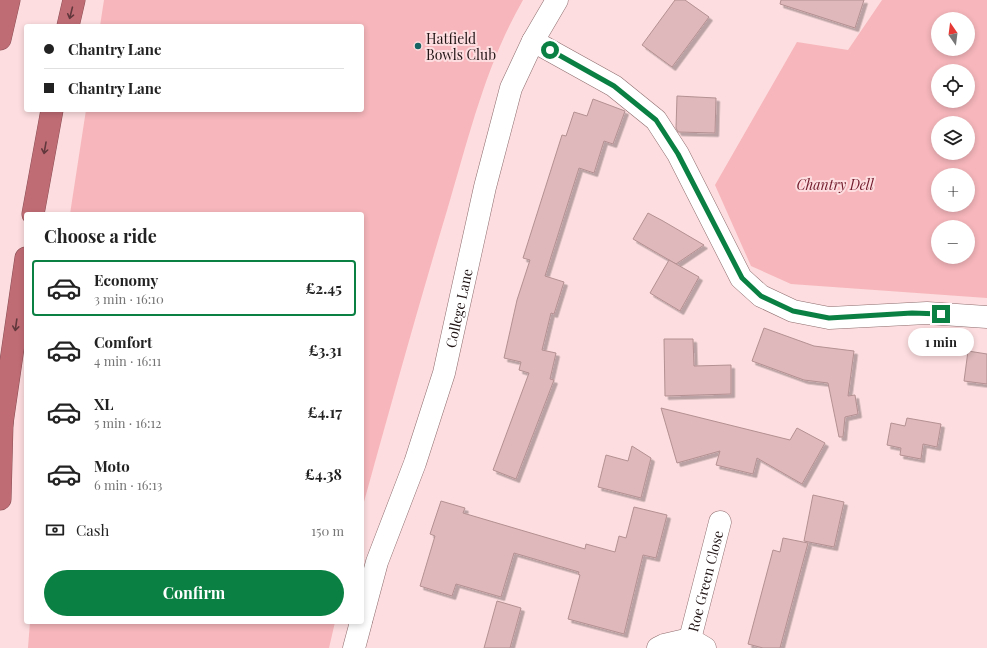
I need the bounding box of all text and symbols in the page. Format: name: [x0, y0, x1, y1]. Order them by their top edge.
one-way arrow: [66, 6, 74, 19]
north arrow: [931, 12, 975, 56]
map controls: [931, 12, 975, 264]
place label: Hatfield Bowls Club: [426, 29, 496, 64]
text: Chantry Lane: [68, 39, 162, 59]
marker: Hatfield Bowls Club: [413, 41, 423, 51]
route start: [541, 41, 559, 59]
button: locate: [931, 64, 975, 108]
text: Chantry Lane: [68, 78, 162, 98]
button: layers: [931, 116, 975, 160]
one-way arrow: [41, 141, 49, 154]
button: +: [931, 168, 975, 212]
park label: Chantry Dell: [796, 175, 875, 194]
button: −: [931, 220, 975, 264]
text: Choose a ride: [44, 224, 157, 248]
street label: College Lane: [440, 267, 476, 350]
icon: car: [46, 270, 82, 306]
text: Economy: [94, 270, 158, 290]
text: £2.45: [305, 278, 342, 298]
text: 3 min · 16:10: [94, 290, 164, 307]
route end: [932, 305, 950, 323]
one-way arrow: [12, 318, 20, 331]
callout: 1 min: [908, 328, 974, 356]
icon: car: [46, 332, 82, 368]
text: Comfort: [94, 332, 152, 352]
text: 1 min: [925, 333, 957, 350]
text: £3.31: [308, 340, 342, 360]
text: 4 min · 16:11: [94, 352, 161, 369]
icon: car: [46, 394, 82, 430]
text: XL: [94, 394, 114, 414]
text: £4.17: [308, 402, 342, 422]
text: 5 min · 16:12: [94, 414, 162, 431]
icon: car: [46, 456, 82, 492]
text: Moto: [94, 456, 130, 476]
text: £4.38: [305, 464, 342, 484]
text: 6 min · 16:13: [94, 476, 162, 493]
icon: cash: [44, 519, 66, 541]
text: Cash: [76, 520, 109, 540]
text: 150 m: [311, 522, 344, 539]
street label: Roe Green Close: [683, 528, 727, 633]
button: Confirm: [44, 570, 344, 616]

